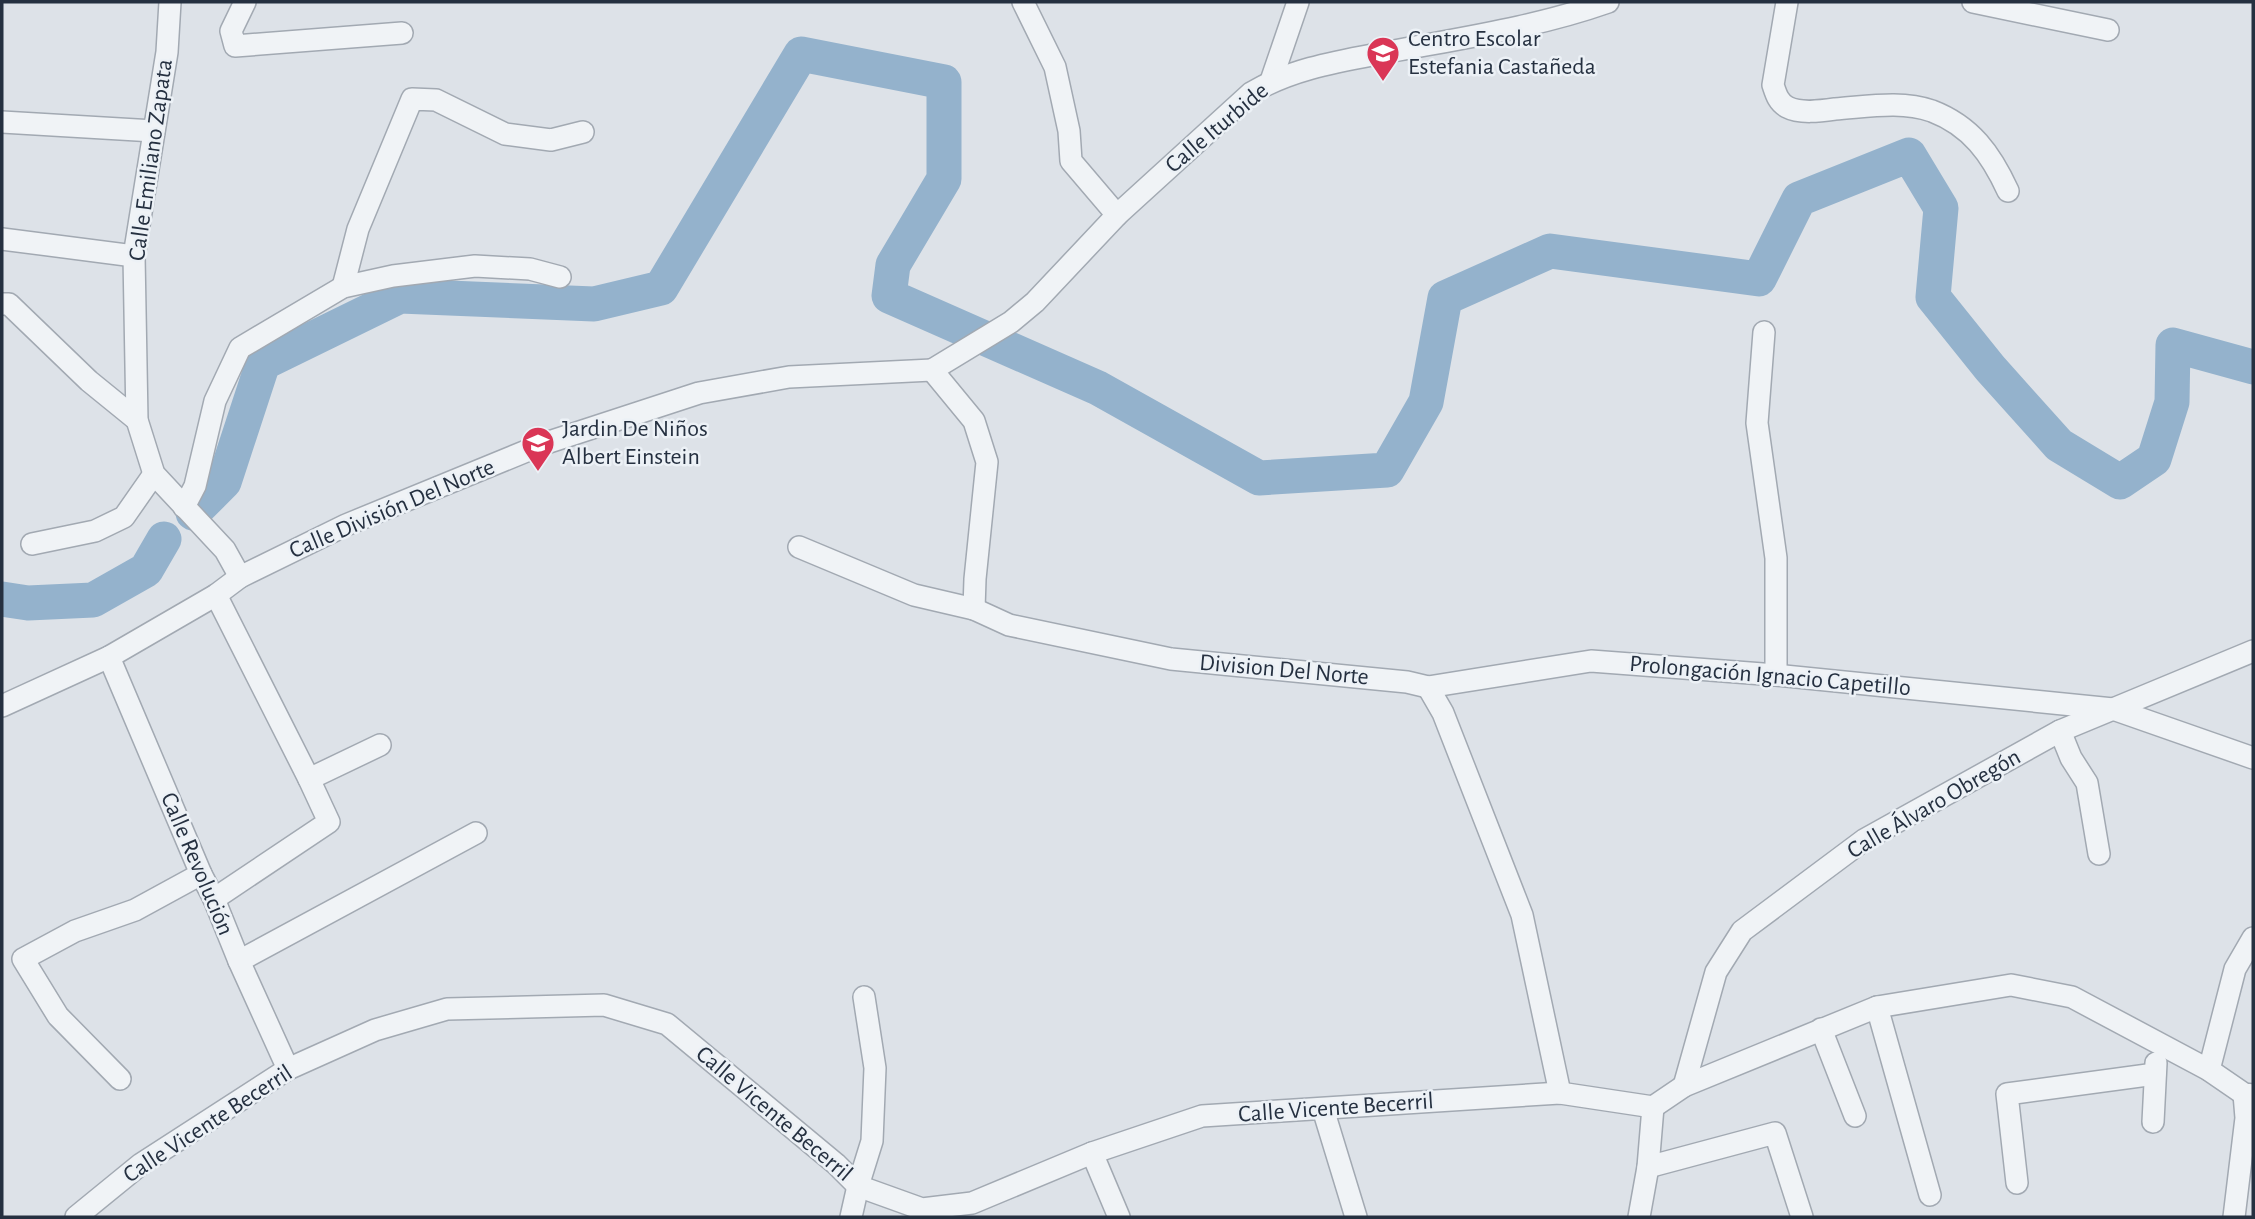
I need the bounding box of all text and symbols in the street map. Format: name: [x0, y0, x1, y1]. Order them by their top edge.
place label: Centro Escolar Estefania Castañeda: [1408, 27, 1596, 79]
school or university icon: Centro Escolar Estefania Castañeda: [1364, 34, 1402, 83]
street label: Calle Emiliano Zapata: [125, 58, 177, 262]
street label: Calle Iturbide: [1161, 78, 1273, 178]
place label: Jardin De Niños Albert Einstein: [562, 417, 708, 469]
school or university icon: Jardin De Niños Albert Einstein: [519, 424, 557, 473]
street label: Calle División Del Norte: [286, 455, 498, 563]
street label: Division Del Norte: [1198, 651, 1370, 689]
street label: Prolongación Ignacio Capetillo: [1628, 652, 1912, 700]
street label: Calle Álvaro Obregón: [1842, 743, 2025, 863]
street label: Calle Revolución: [156, 789, 238, 939]
street label: Calle Vicente Becerril: [691, 1042, 857, 1186]
street label: Calle Vicente Becerril: [119, 1061, 297, 1187]
street label: Calle Vicente Becerril: [1237, 1089, 1435, 1127]

